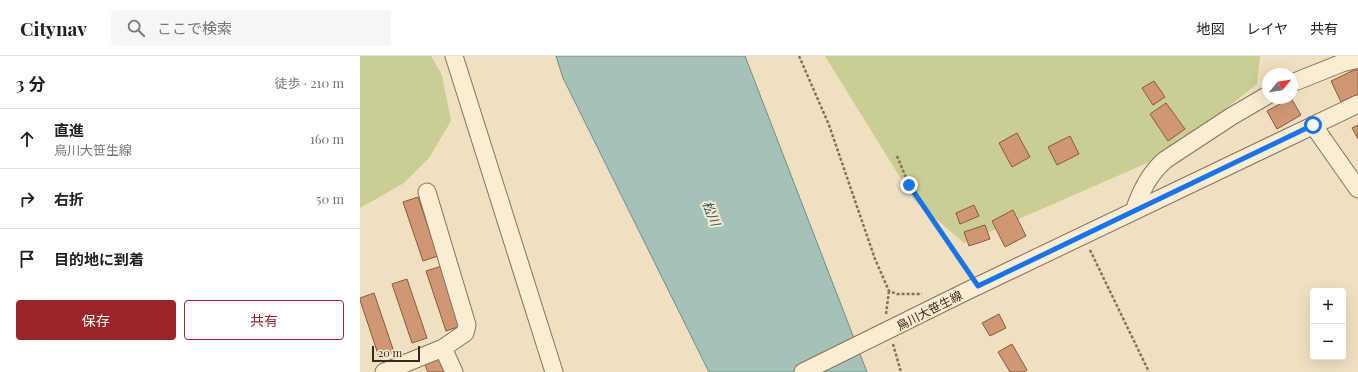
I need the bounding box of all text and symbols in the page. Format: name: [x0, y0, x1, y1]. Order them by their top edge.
search box: [111, 10, 391, 46]
text: Citynav: [20, 15, 87, 41]
icon: search: [125, 17, 147, 39]
text: ここで検索: [157, 18, 232, 38]
text: 地図: [1196, 19, 1224, 38]
text: レイヤ: [1246, 19, 1288, 38]
text: 共有: [1310, 19, 1338, 38]
north arrow: [1262, 68, 1298, 104]
text: 3 分: [16, 72, 45, 94]
text: 徒歩 · 210 m: [274, 74, 344, 91]
route start: [1304, 116, 1322, 134]
text: 直進: [54, 120, 84, 140]
icon: ahead: [16, 128, 38, 150]
text: 160 m: [310, 130, 344, 147]
text: 鳥川大笹生線: [54, 141, 132, 158]
route end: [900, 176, 918, 194]
icon: right: [16, 188, 38, 210]
text: 右折: [54, 189, 84, 209]
text: 50 m: [316, 190, 344, 207]
water label: 松川: [699, 198, 725, 230]
icon: arrive: [16, 248, 38, 270]
text: 目的地に到着: [54, 249, 144, 269]
street label: 鳥川大笹生線: [893, 287, 965, 333]
map controls: [1310, 288, 1346, 360]
button: +: [1310, 288, 1346, 324]
button: 保存: [16, 300, 176, 340]
button: 共有: [184, 300, 344, 340]
button: −: [1310, 324, 1346, 360]
scale bar: [372, 344, 420, 363]
text: 20 m: [378, 345, 402, 360]

